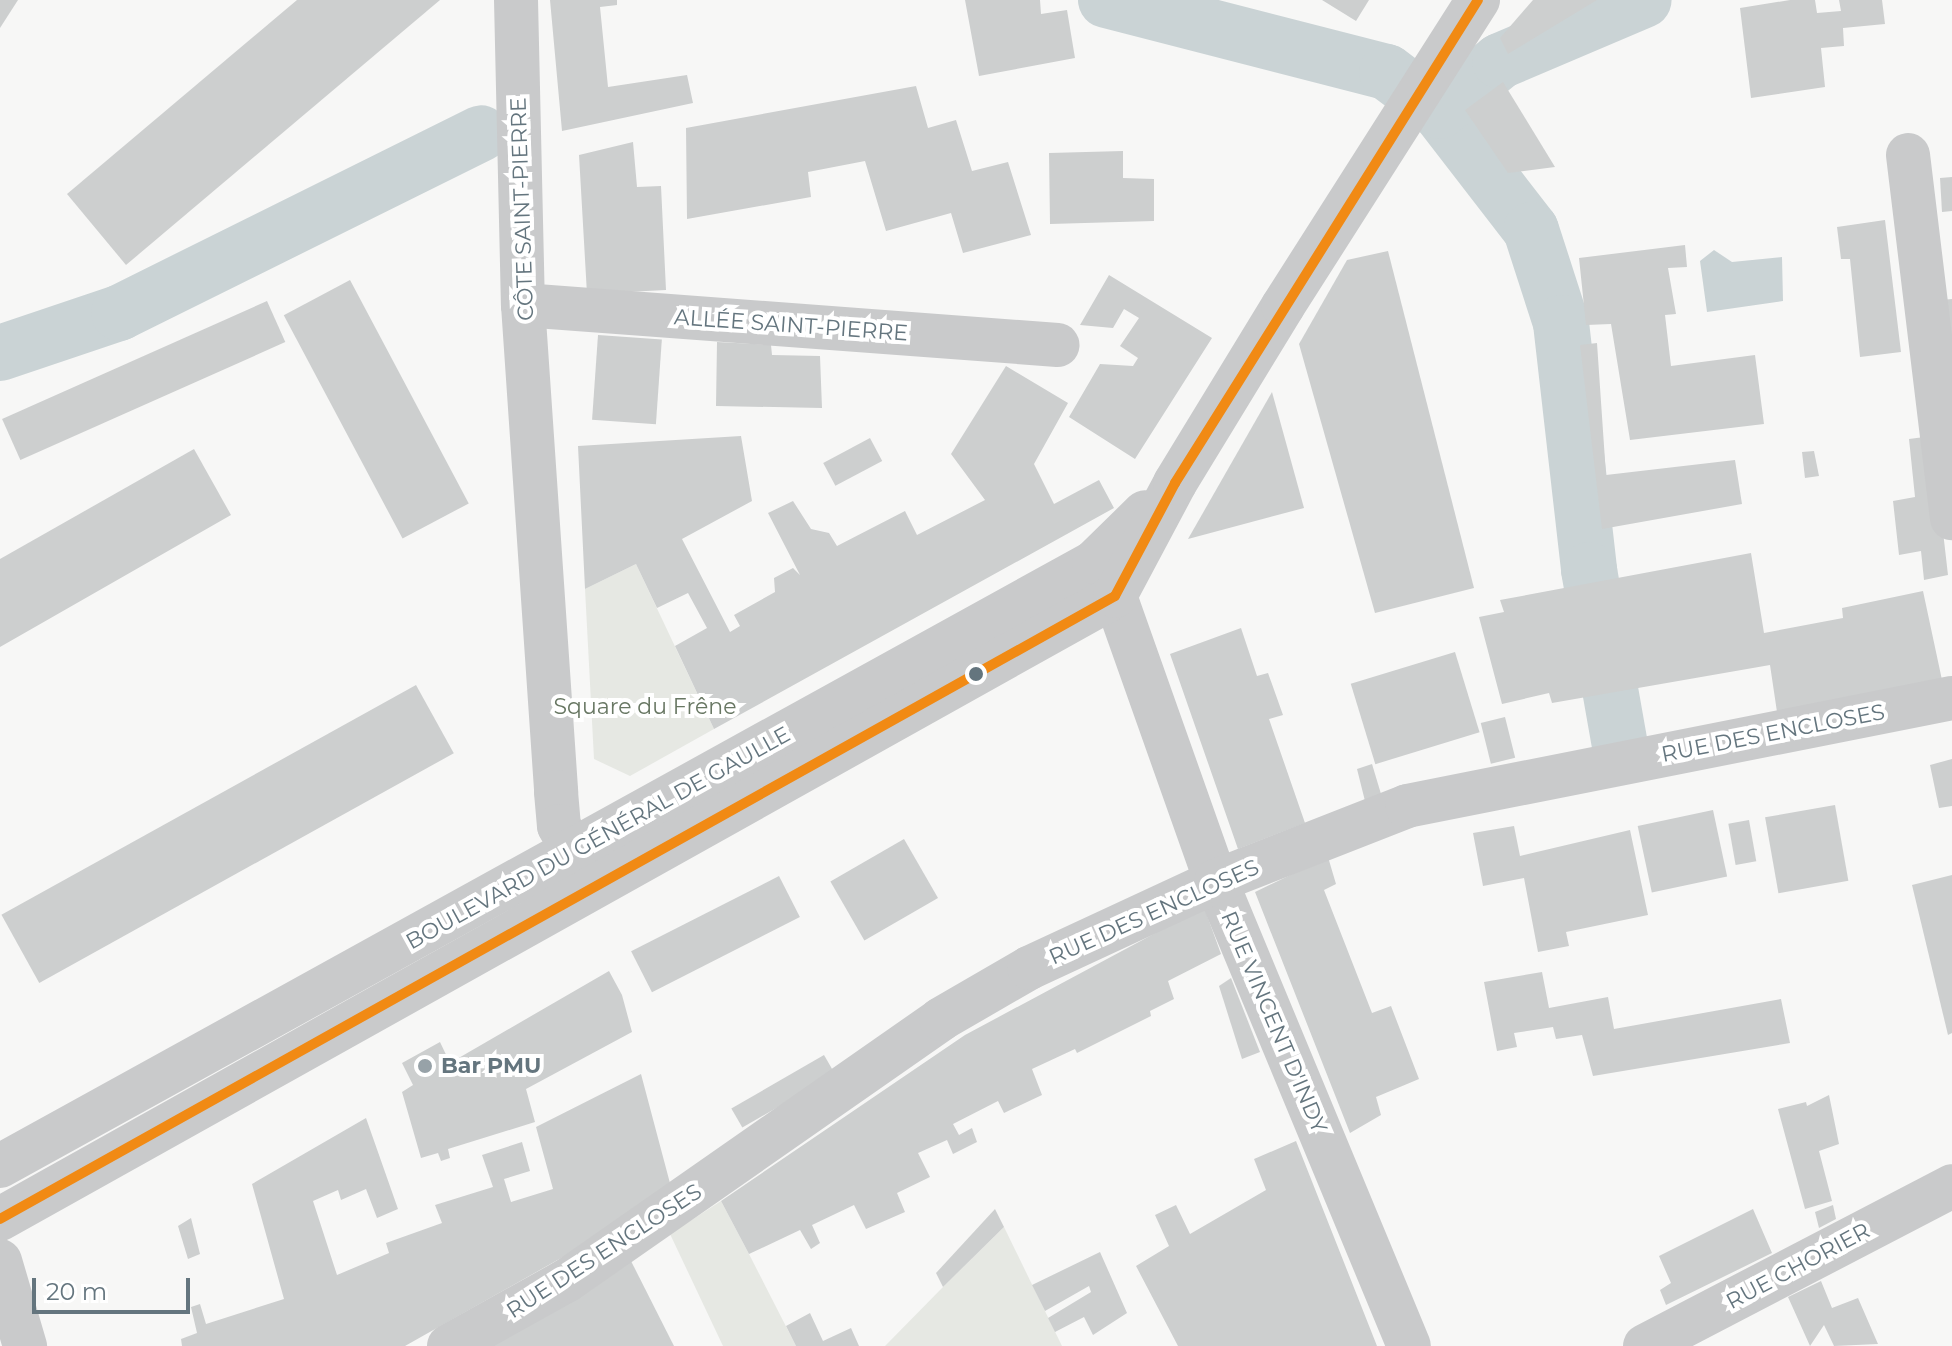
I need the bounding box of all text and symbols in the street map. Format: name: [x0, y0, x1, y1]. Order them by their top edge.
street label: CÔTE SAINT-PIERRE: [505, 97, 539, 321]
street label: ALLÉE SAINT-PIERRE: [673, 304, 909, 346]
unlabelled marker: [968, 666, 984, 682]
park label: Square du Frêne: [554, 694, 736, 720]
street label: RUE DES ENCLOSES: [1659, 698, 1887, 768]
street label: BOULEVARD DU GÉNÉRAL DE GAULLE: [401, 721, 795, 955]
street label: RUE DES ENCLOSES: [1045, 854, 1263, 970]
street label: RUE VINCENT D'INDY: [1215, 907, 1333, 1137]
place label: Bar PMU: [441, 1053, 541, 1079]
marker: Bar PMU: [416, 1057, 434, 1075]
street label: RUE DES ENCLOSES: [502, 1178, 706, 1324]
street label: RUE CHORIER: [1722, 1217, 1874, 1315]
scale bar: [36, 1262, 194, 1312]
text: 20 m: [46, 1277, 107, 1306]

